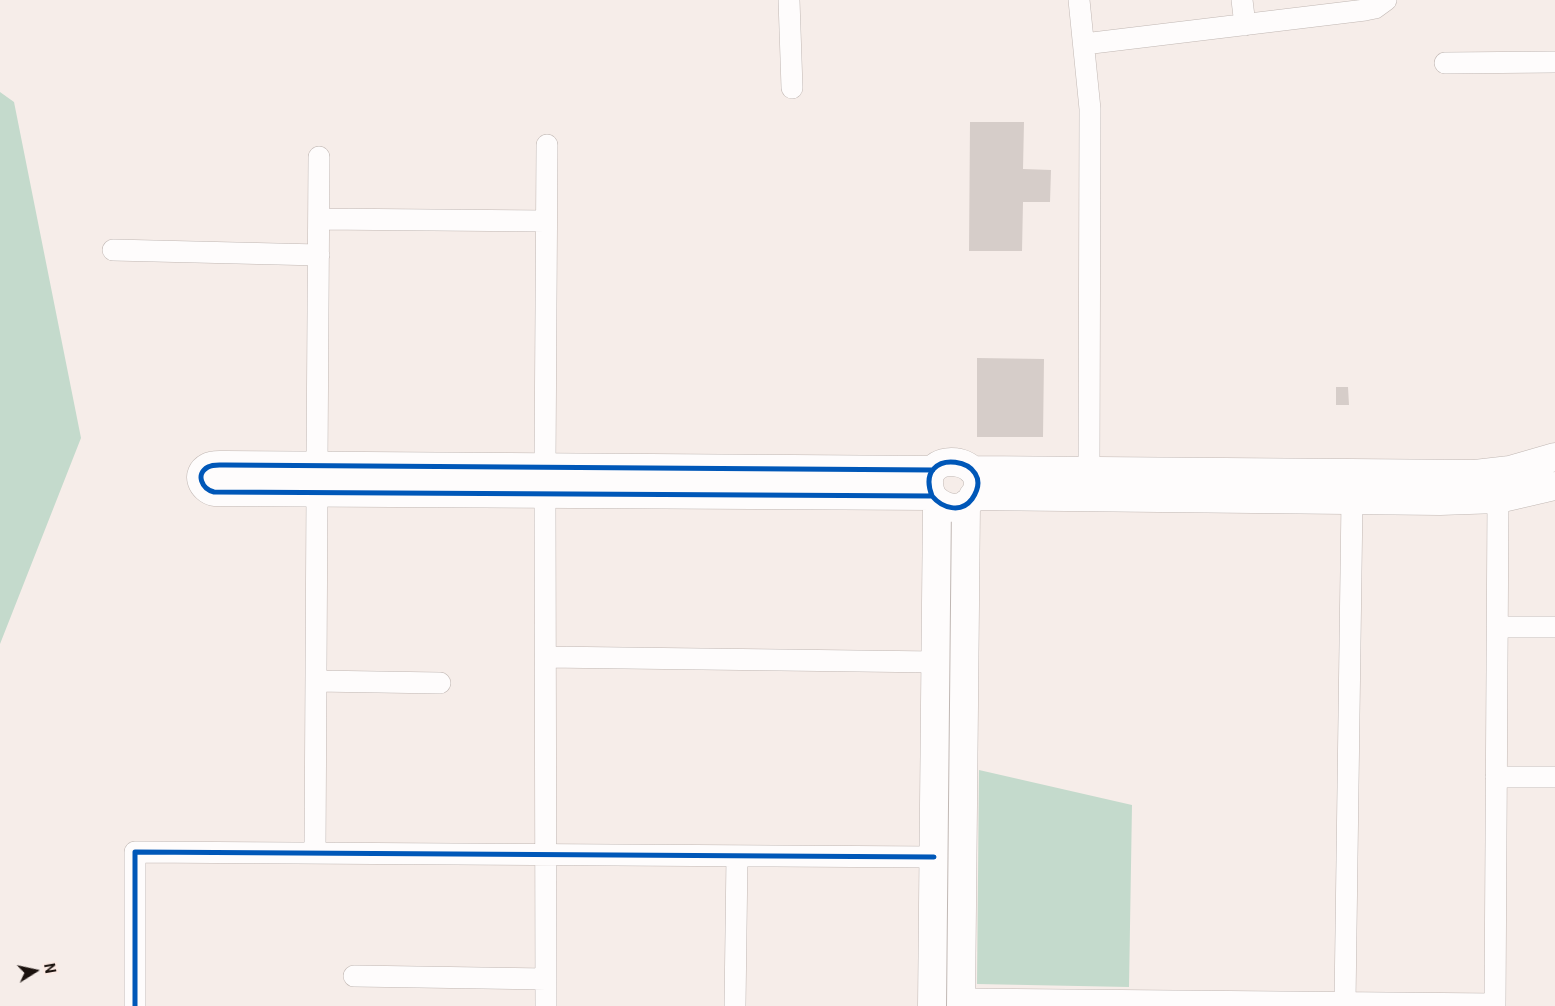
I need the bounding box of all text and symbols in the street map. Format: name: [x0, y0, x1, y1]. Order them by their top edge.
north arrow: [10, 946, 60, 996]
text: N: [41, 962, 59, 975]

